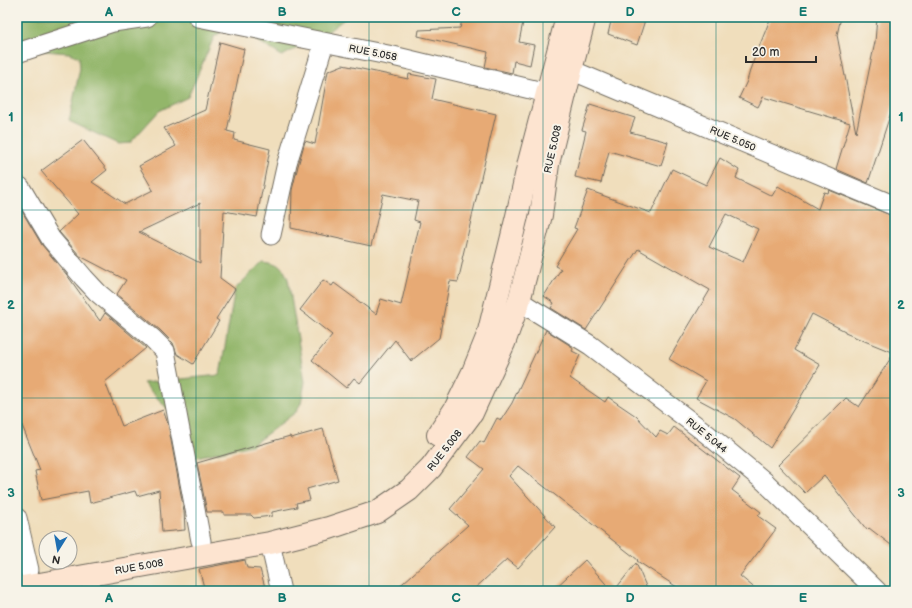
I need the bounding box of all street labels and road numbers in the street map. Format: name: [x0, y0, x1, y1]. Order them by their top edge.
street label: RUE 5.058: [348, 42, 398, 64]
street label: RUE 5.008: [542, 124, 564, 174]
street label: RUE 5.050: [708, 124, 758, 154]
street label: RUE 5.044: [683, 416, 729, 456]
street label: RUE 5.008: [425, 427, 465, 474]
street label: RUE 5.008: [114, 557, 165, 577]

